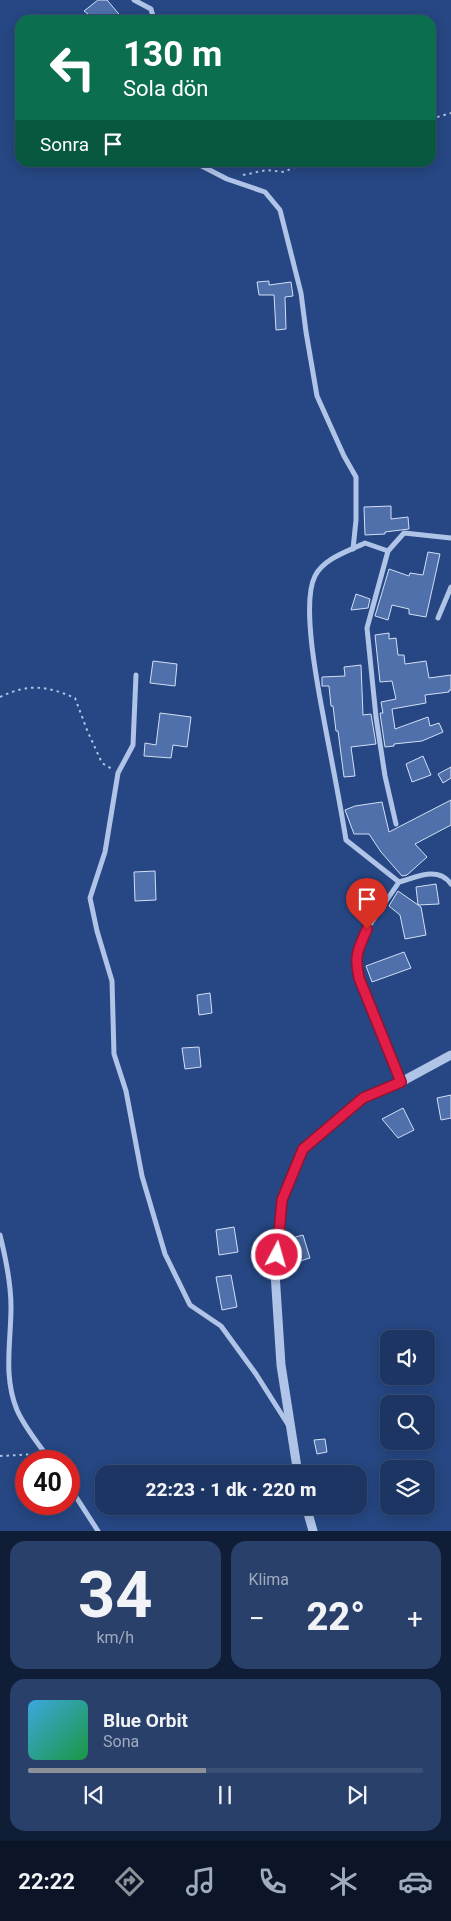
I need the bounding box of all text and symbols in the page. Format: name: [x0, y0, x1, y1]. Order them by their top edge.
text: 130 m: [123, 34, 222, 75]
icon: left: [40, 35, 105, 100]
text: Sola dön: [123, 76, 209, 101]
icon: arrive: [99, 130, 127, 158]
text: Sonra: [40, 133, 89, 156]
pin: [346, 878, 388, 929]
icon: arrive: [353, 885, 381, 913]
position arrow: [250, 1228, 302, 1280]
map controls: [380, 1330, 435, 1515]
button: sound: [380, 1330, 435, 1385]
button: search: [380, 1395, 435, 1450]
speed limit sign: 40: [15, 1450, 80, 1515]
button: layers: [380, 1460, 435, 1515]
text: 22:23 · 1 dk · 220 m: [146, 1478, 316, 1501]
text: 34: [78, 1557, 153, 1633]
text: Klima: [249, 1570, 289, 1589]
text: 22°: [306, 1595, 365, 1639]
text: −: [249, 1602, 265, 1635]
text: +: [407, 1602, 423, 1635]
text: km/h: [96, 1628, 134, 1647]
text: Blue Orbit: [103, 1709, 188, 1732]
text: Sona: [103, 1732, 139, 1751]
icon: previous: [80, 1781, 108, 1809]
icon: pause: [211, 1781, 239, 1809]
icon: next: [343, 1781, 371, 1809]
icon: directions: [112, 1864, 147, 1899]
icon: music: [183, 1864, 218, 1899]
icon: phone: [255, 1864, 290, 1899]
icon: climate: [326, 1864, 361, 1899]
icon: car: [398, 1864, 433, 1899]
text: 22:22: [18, 1869, 75, 1894]

